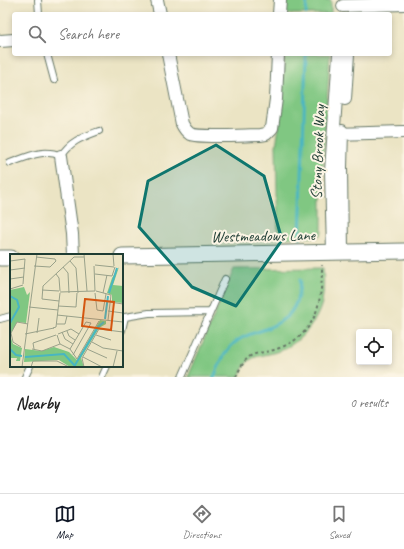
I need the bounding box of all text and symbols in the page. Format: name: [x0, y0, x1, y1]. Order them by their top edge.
search box: [12, 12, 392, 56]
icon: search: [26, 23, 48, 45]
text: Search here: [58, 25, 119, 44]
street label: Stony Brook Way: [306, 103, 330, 200]
street label: Westmeadows Lane: [211, 225, 317, 247]
inset map: [10, 254, 123, 367]
map controls: [356, 329, 392, 365]
button: locate: [356, 329, 392, 365]
text: Nearby: [16, 393, 59, 414]
text: 0 results: [350, 395, 388, 411]
tab: Map: [54, 503, 76, 541]
tab: Directions: [183, 503, 221, 541]
tab: Saved: [328, 503, 350, 541]

